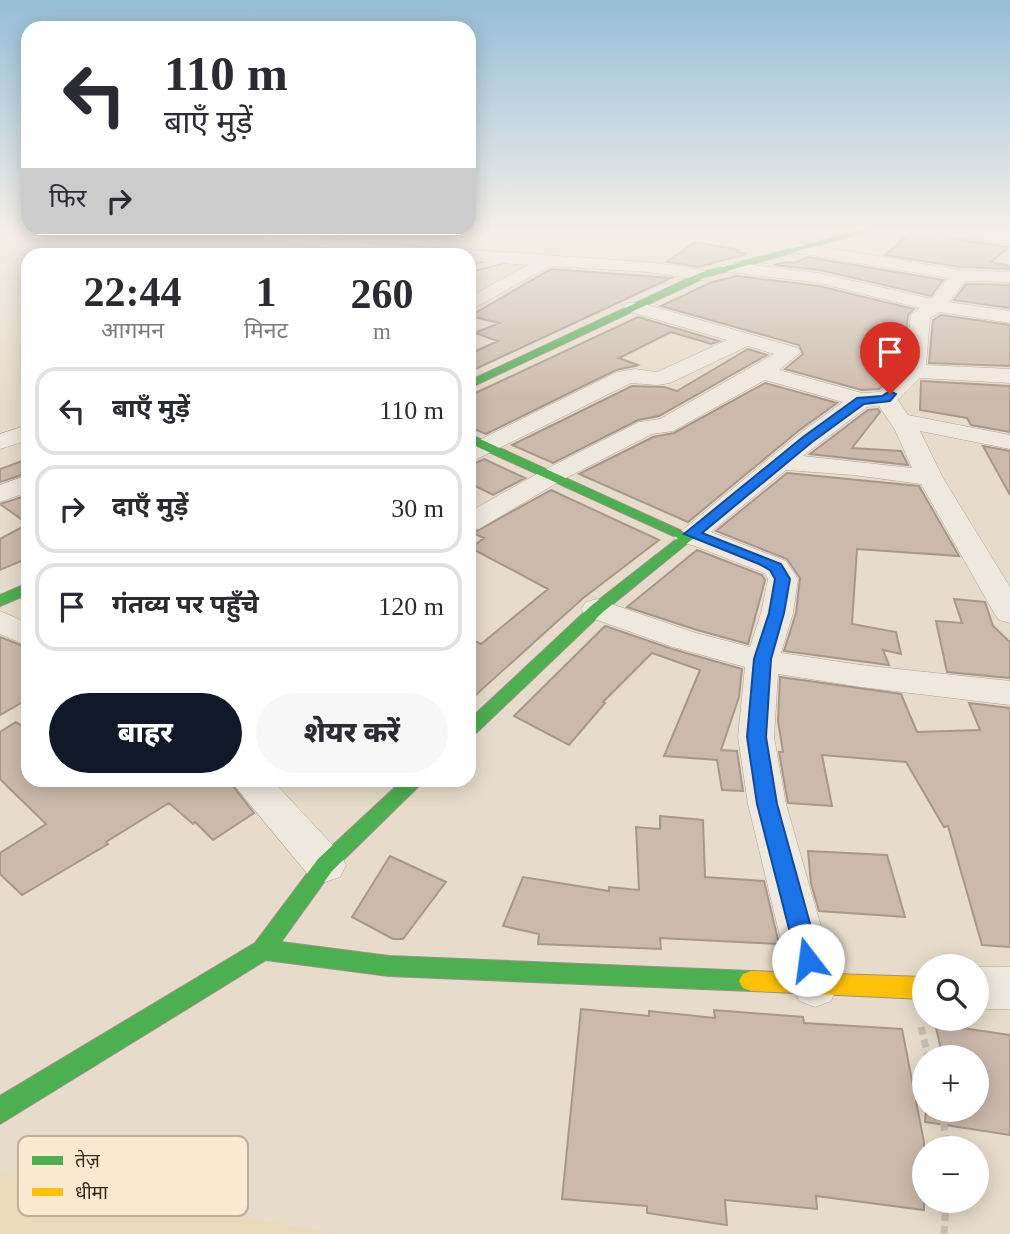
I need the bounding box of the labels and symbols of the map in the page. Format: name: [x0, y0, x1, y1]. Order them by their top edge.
pin: [860, 322, 920, 394]
position arrow: [771, 923, 845, 997]
legend: [18, 1136, 248, 1216]
text: तेज़: [75, 1149, 101, 1171]
text: धीमा: [75, 1182, 109, 1203]

